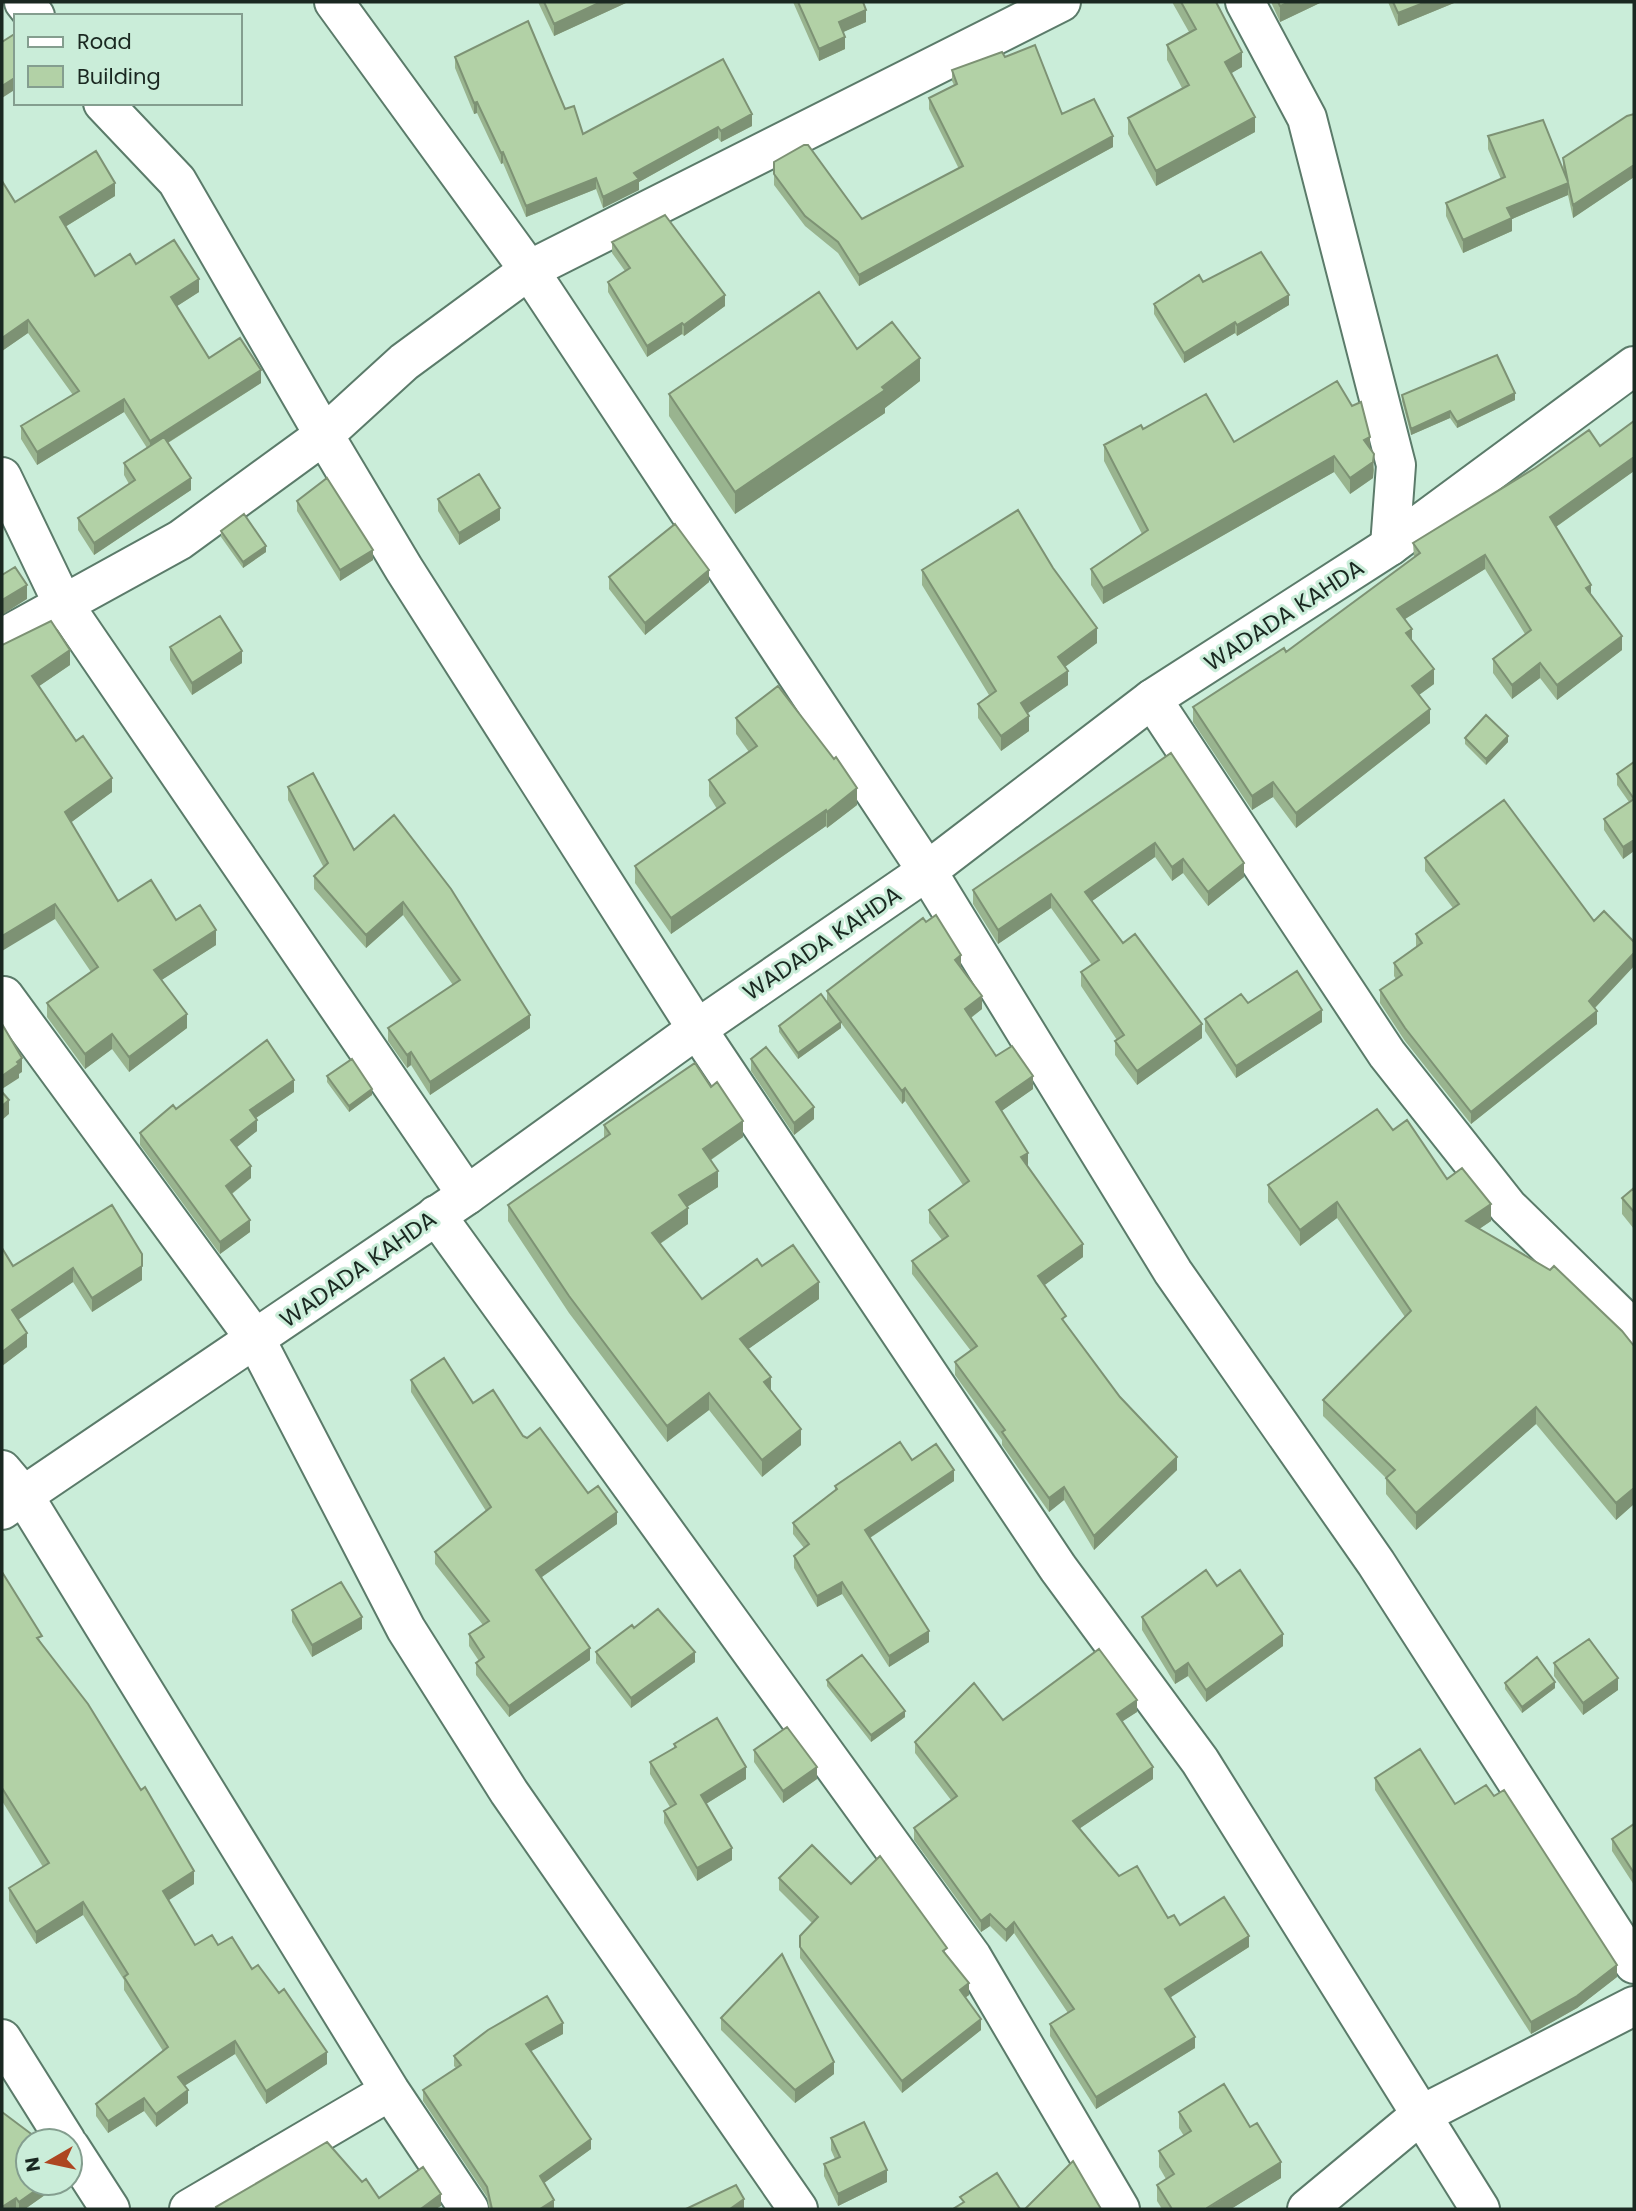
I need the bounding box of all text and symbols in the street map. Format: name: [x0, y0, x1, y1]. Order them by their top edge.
legend: [14, 14, 242, 105]
text: Road: [77, 27, 132, 56]
text: Building: [77, 62, 161, 91]
street label: WADADA KAHDA: [1198, 551, 1370, 679]
street label: WADADA KAHDA: [737, 878, 907, 1008]
street label: WADADA KAHDA: [273, 1203, 443, 1335]
north arrow: [14, 2127, 84, 2197]
text: N: [18, 2155, 47, 2174]

